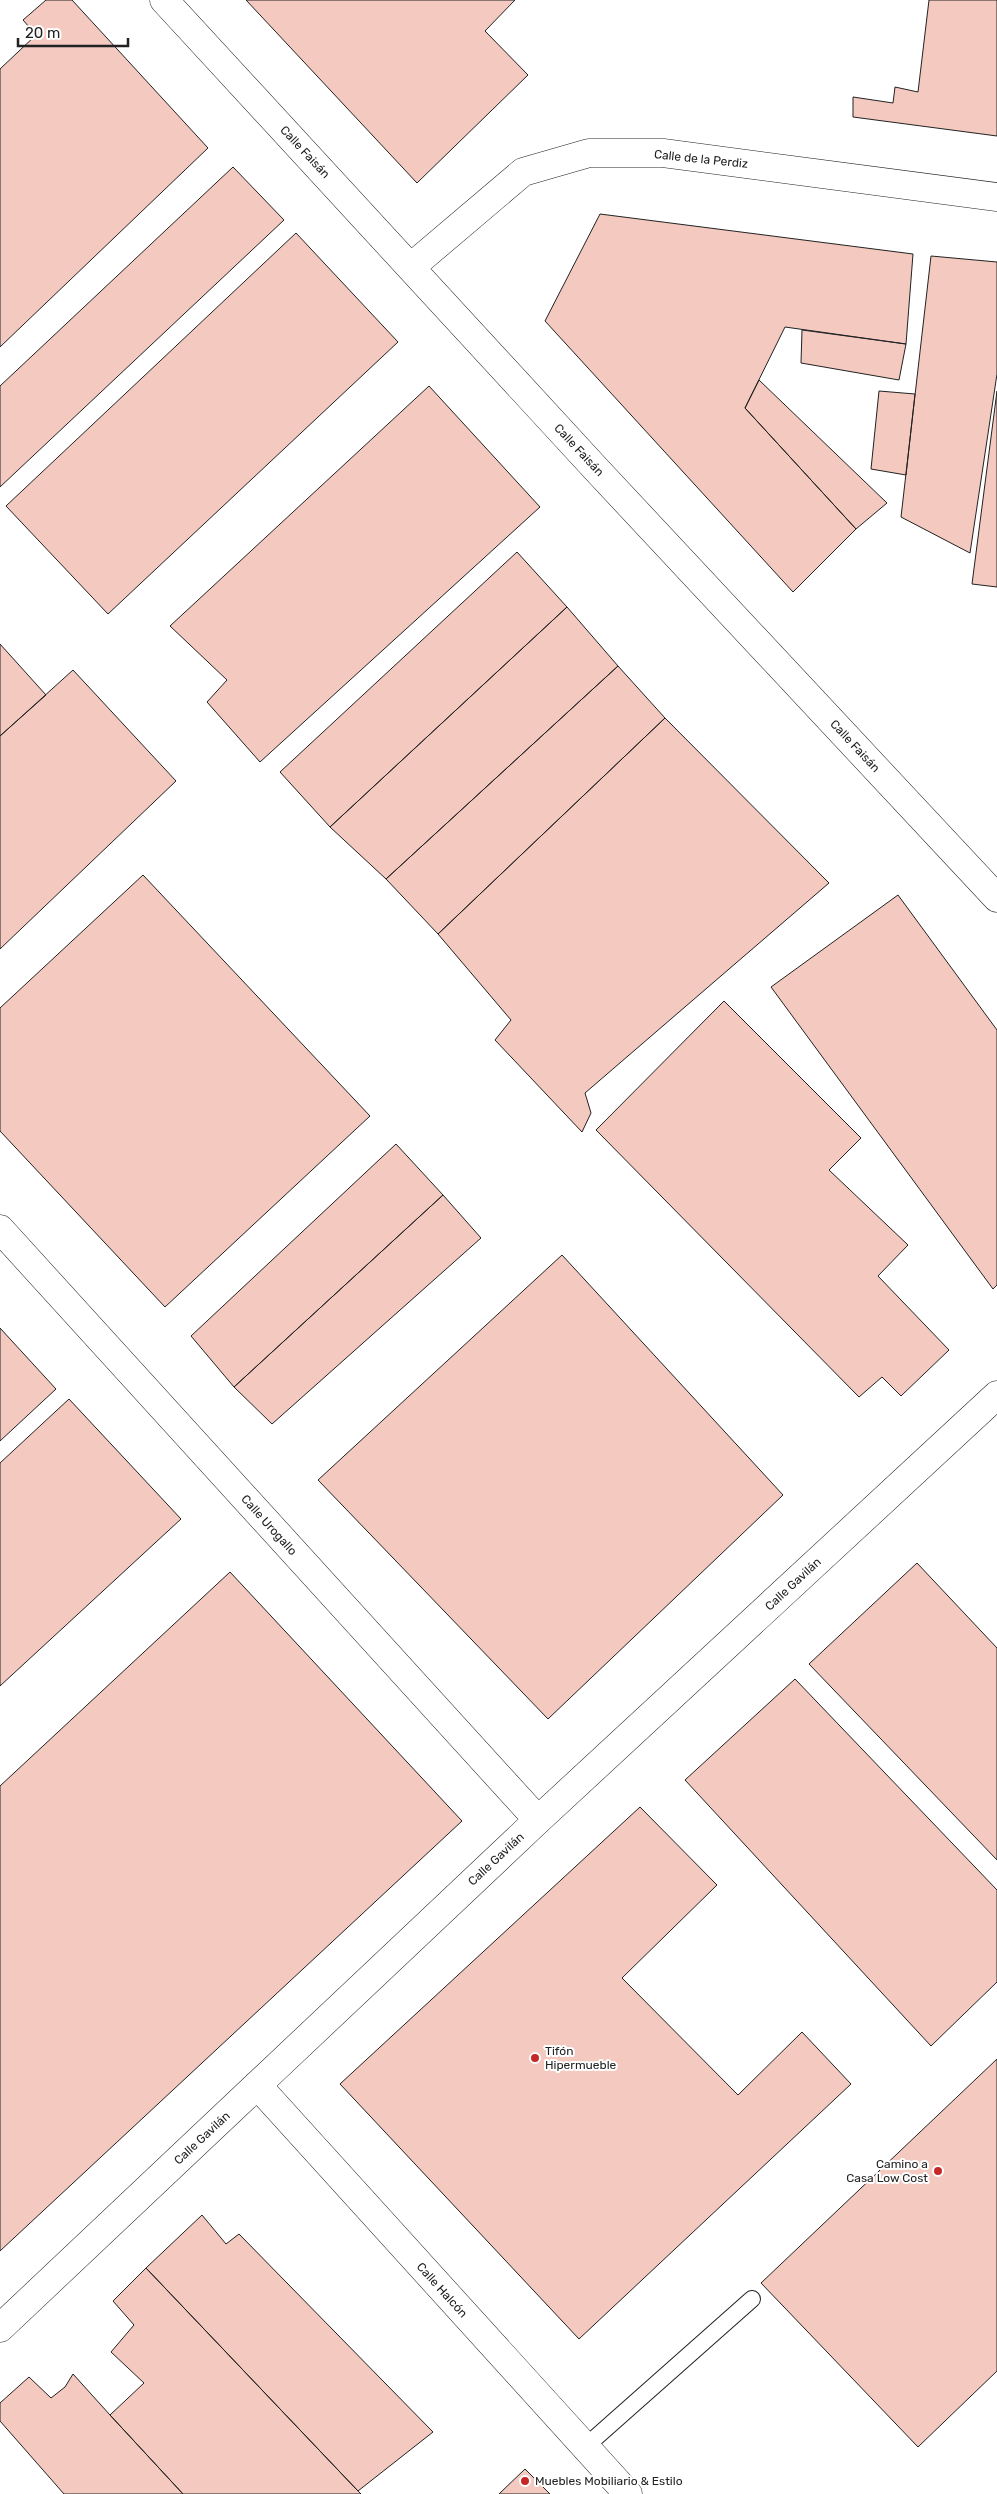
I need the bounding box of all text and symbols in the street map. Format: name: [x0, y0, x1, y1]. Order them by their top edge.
scale bar: [18, 15, 128, 47]
text: 20 m: [25, 24, 60, 42]
street label: Calle Faisán: [277, 123, 333, 181]
street label: Calle de la Perdiz: [653, 147, 749, 171]
street label: Calle Faisán: [551, 421, 607, 479]
street label: Calle Faisán: [827, 717, 883, 775]
street label: Calle Urogallo: [238, 1492, 300, 1558]
street label: Calle Gavilán: [762, 1555, 824, 1613]
street label: Calle Gavilán: [465, 1830, 527, 1888]
place label: Tifón Hipermueble: [545, 2044, 617, 2072]
marker: Tifón Hipermueble: [529, 2052, 541, 2064]
street label: Calle Gavilán: [171, 2109, 233, 2167]
place label: Camino a Casa Low Cost: [846, 2157, 928, 2185]
marker: Camino a Casa Low Cost: [932, 2165, 944, 2177]
street label: Calle Halcón: [414, 2260, 470, 2320]
place label: Muebles Mobiliario & Estilo: [535, 2474, 683, 2488]
marker: Muebles Mobiliario & Estilo: [519, 2475, 531, 2487]

